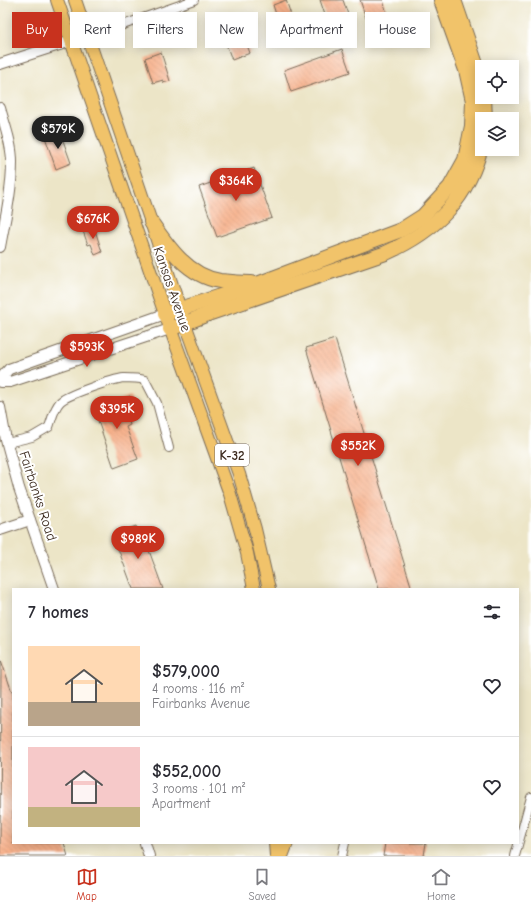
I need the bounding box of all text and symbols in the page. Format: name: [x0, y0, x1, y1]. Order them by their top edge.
chip: Buy: [12, 12, 62, 48]
chip: Rent: [70, 12, 125, 48]
chip: Filters: [133, 12, 197, 48]
chip: New: [205, 12, 258, 48]
chip: Apartment: [266, 12, 357, 48]
chip: House: [365, 12, 430, 48]
map controls: [475, 60, 519, 156]
button: locate: [475, 60, 519, 104]
button: layers: [475, 112, 519, 156]
pin: $579K: [30, 116, 86, 150]
text: $579K: [41, 121, 75, 136]
pin: $364K: [208, 168, 264, 202]
text: $364K: [219, 173, 253, 188]
pin: $676K: [65, 206, 121, 240]
text: $676K: [76, 211, 110, 226]
street label: Kansas Avenue: [149, 244, 195, 334]
pin: $593K: [59, 334, 115, 368]
text: $593K: [69, 339, 105, 354]
pin: $395K: [89, 396, 145, 430]
text: $395K: [99, 401, 135, 416]
pin: $552K: [330, 433, 386, 467]
text: $552K: [340, 438, 376, 453]
road number: K-32: [215, 444, 249, 466]
street label: Fairbanks Road: [16, 449, 60, 543]
pin: $989K: [110, 526, 166, 560]
text: $989K: [120, 531, 156, 546]
icon: filters: [481, 601, 503, 623]
text: 7 homes: [28, 603, 89, 622]
icon: home: [60, 662, 108, 710]
text: $579,000: [152, 662, 220, 681]
icon: heart: [481, 675, 503, 697]
text: 4 rooms · 116 m²: [152, 681, 244, 696]
text: Fairbanks Avenue: [152, 696, 250, 711]
text: $552,000: [152, 762, 221, 781]
icon: home: [60, 763, 108, 811]
icon: heart: [481, 776, 503, 798]
text: 3 rooms · 101 m²: [152, 781, 245, 796]
text: Apartment: [152, 796, 210, 811]
tab: Map: [76, 866, 98, 903]
tab: Saved: [249, 866, 276, 903]
tab: Home: [427, 866, 455, 903]

